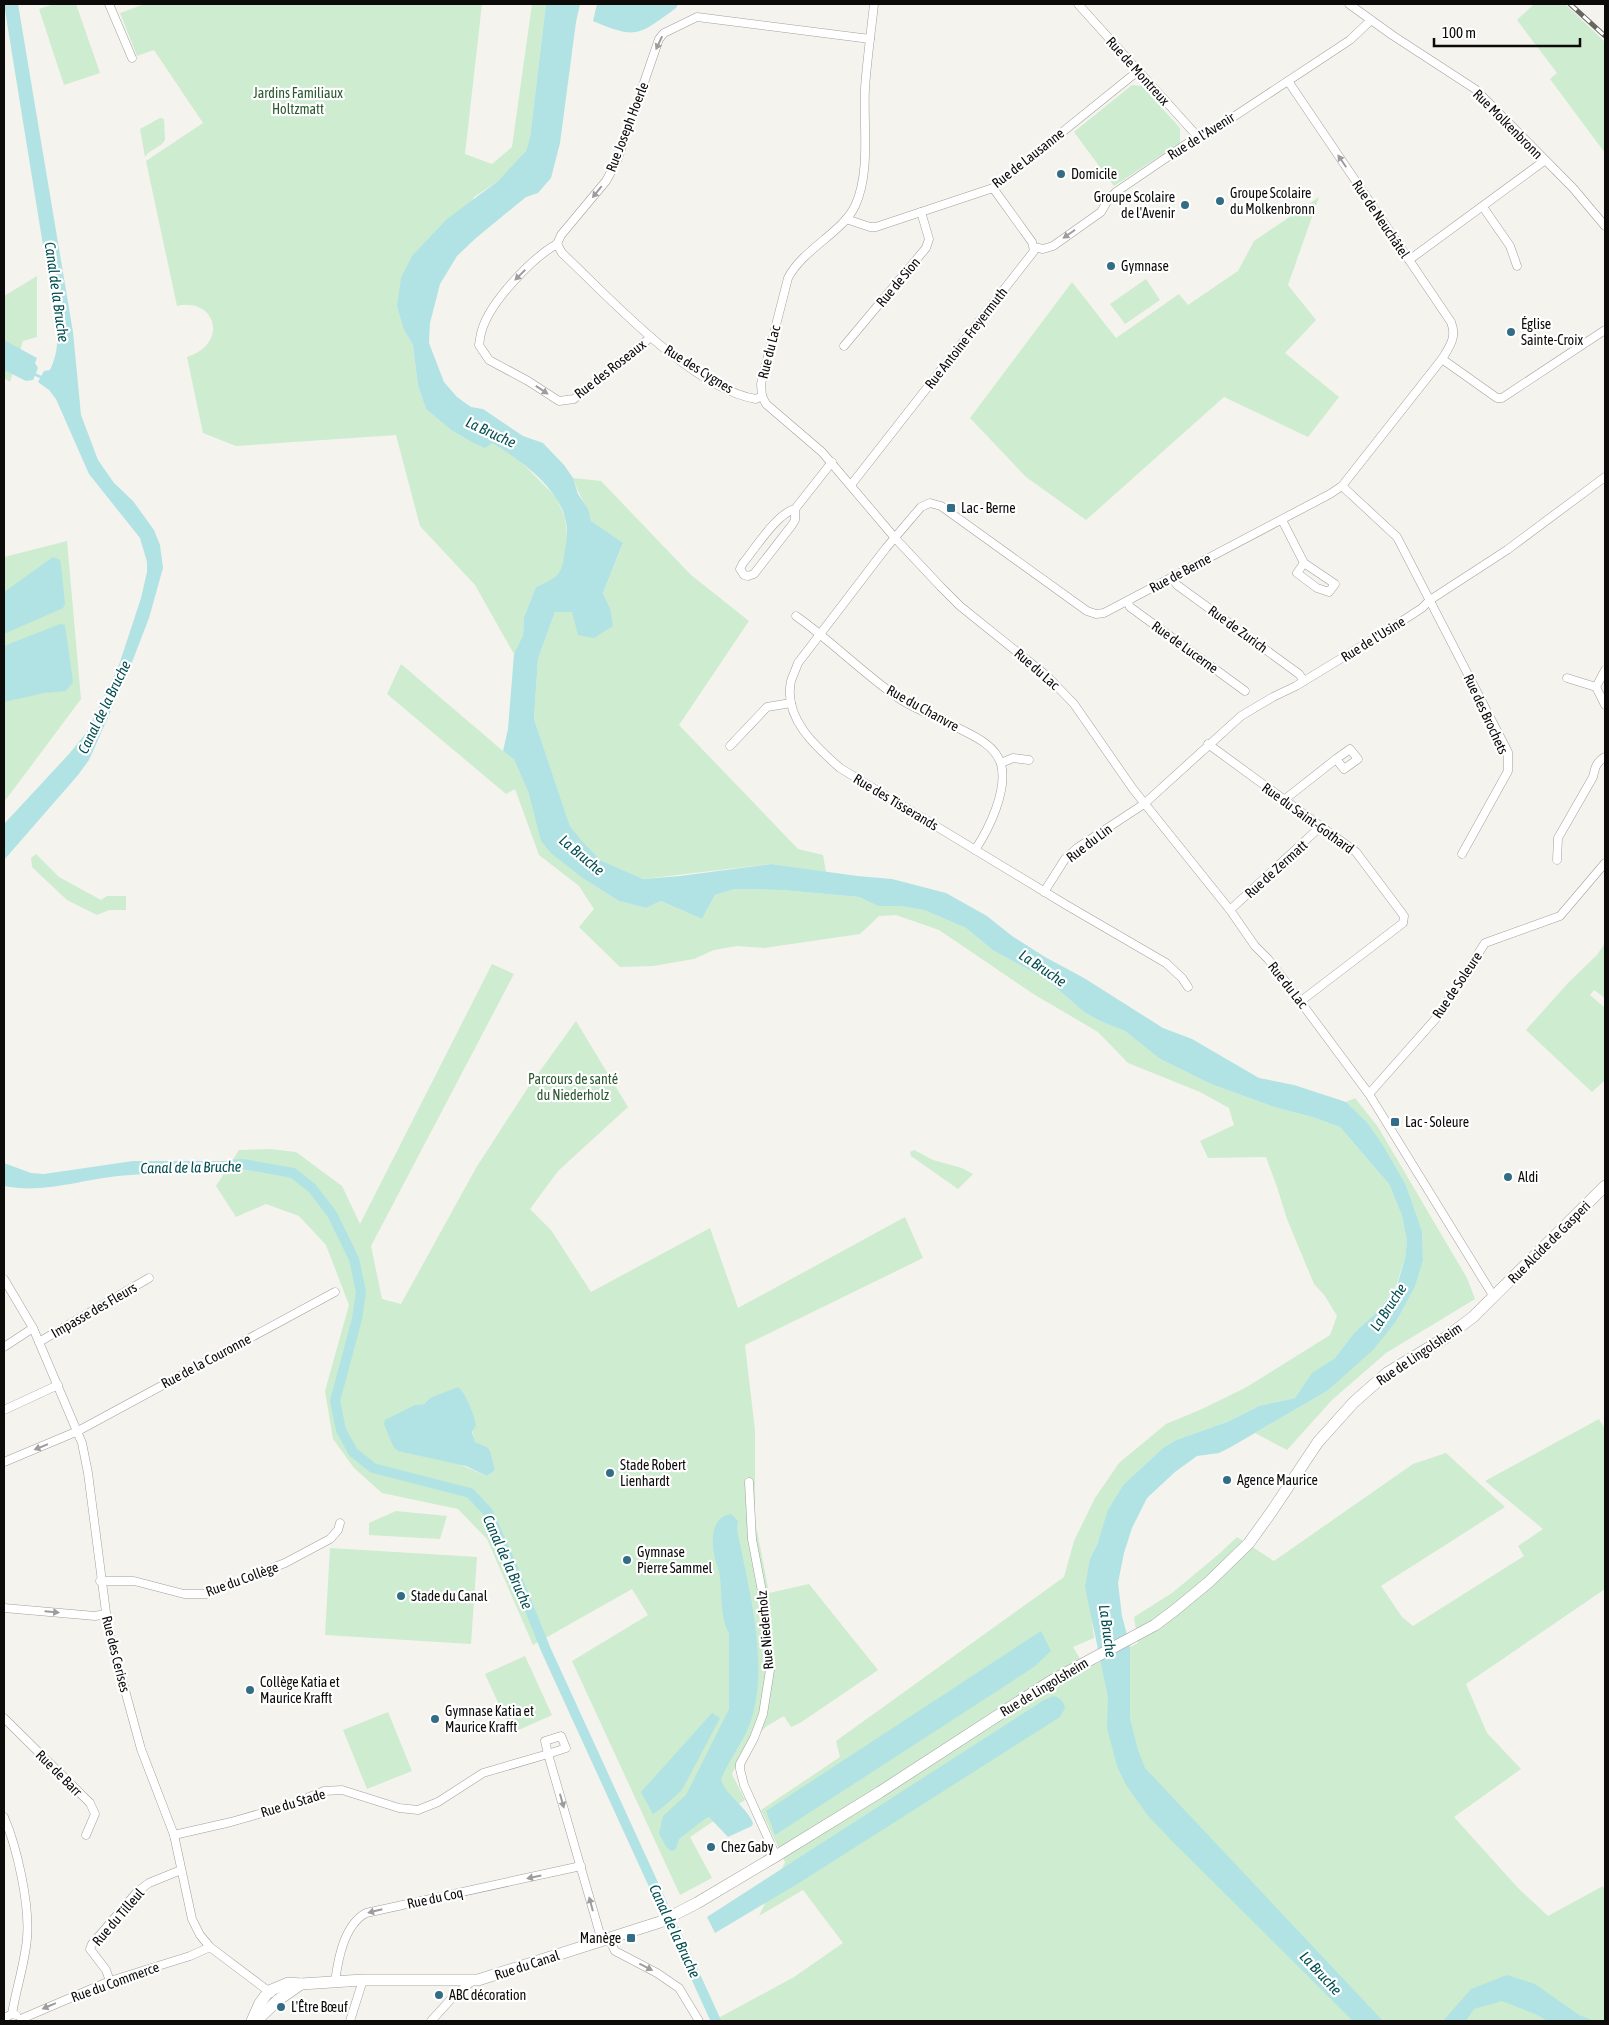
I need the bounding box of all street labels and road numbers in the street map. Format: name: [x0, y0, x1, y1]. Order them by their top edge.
street label: Rue de Montreux: [1103, 33, 1173, 109]
street label: Rue Joseph Hoerle: [603, 80, 651, 174]
street label: Rue Molkenbronn: [1470, 86, 1546, 162]
street label: Rue de l'Avenir: [1165, 109, 1238, 163]
street label: Rue de Lausanne: [989, 125, 1067, 191]
street label: Rue de Neuchâtel: [1349, 177, 1413, 261]
street label: Rue de Sion: [873, 254, 923, 310]
street label: Rue Antoine Freyermuth: [922, 284, 1010, 392]
street label: Rue du Lac: [755, 323, 784, 380]
street label: Rue des Roseaux: [571, 336, 649, 402]
street label: Rue des Cygnes: [662, 342, 736, 396]
street label: Rue de Berne: [1147, 550, 1213, 596]
street label: Rue de Zurich: [1205, 602, 1271, 656]
street label: Rue de l'Usine: [1338, 613, 1408, 665]
street label: Rue de Lucerne: [1149, 618, 1221, 676]
street label: Rue du Lac: [1011, 645, 1063, 693]
street label: Rue des Brochets: [1460, 671, 1512, 757]
street label: Rue du Chanvre: [884, 682, 962, 734]
street label: Rue des Tisserands: [851, 770, 941, 834]
street label: Rue du Saint-Gothard: [1259, 779, 1357, 857]
street label: Rue du Lin: [1063, 821, 1115, 865]
street label: Rue de Zermatt: [1242, 837, 1310, 901]
street label: Rue de Soleure: [1429, 949, 1485, 1021]
street label: Rue du Lac: [1265, 959, 1312, 1012]
street label: Rue Alcide de Gasperi: [1504, 1197, 1594, 1287]
street label: Impasse des Fleurs: [48, 1279, 140, 1341]
street label: Rue de Lingolsheim: [1373, 1319, 1465, 1389]
street label: Rue de la Couronne: [158, 1331, 254, 1391]
street label: Rue du Collège: [204, 1558, 280, 1600]
street label: Rue Niederholz: [754, 1590, 776, 1670]
street label: Rue des Cerises: [99, 1614, 133, 1694]
street label: Rue de Lingolsheim: [997, 1654, 1091, 1720]
street label: Rue de Barr: [33, 1747, 86, 1800]
street label: Rue du Stade: [259, 1786, 327, 1820]
street label: Rue du Coq: [406, 1884, 464, 1912]
street label: Rue du Tilleul: [89, 1885, 147, 1949]
street label: Rue du Canal: [493, 1947, 562, 1983]
street label: Rue du Commerce: [69, 1959, 161, 2005]

